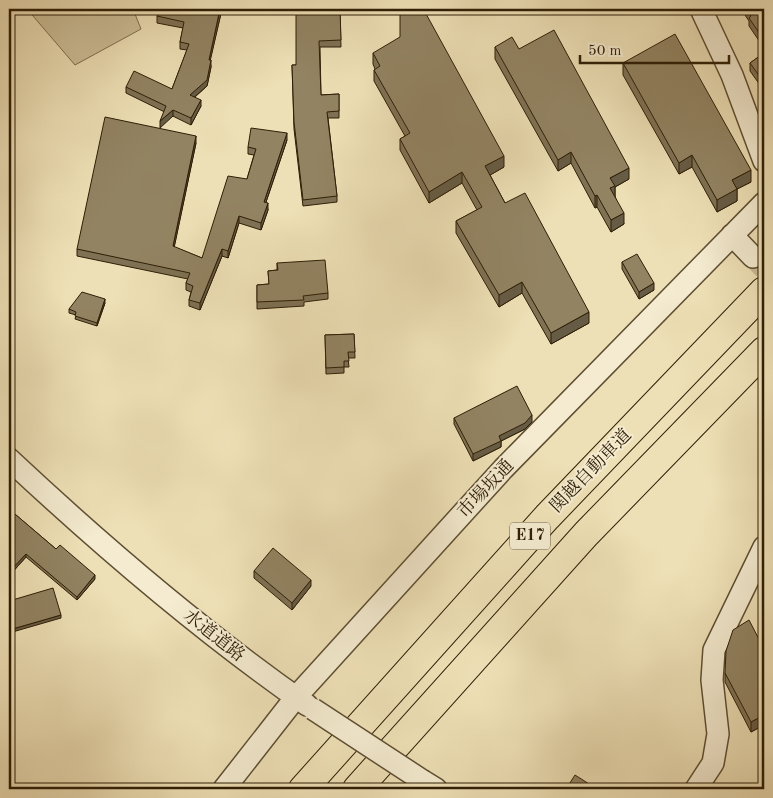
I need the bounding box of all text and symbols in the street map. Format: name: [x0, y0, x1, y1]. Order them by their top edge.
scale bar: [580, 32, 729, 64]
text: 50 m: [588, 44, 622, 59]
street label: 関越自動車道: [546, 425, 635, 516]
street label: 市場坂通: [453, 455, 517, 521]
road number: E17: [510, 522, 550, 550]
street label: 水道道路: [180, 605, 249, 665]

